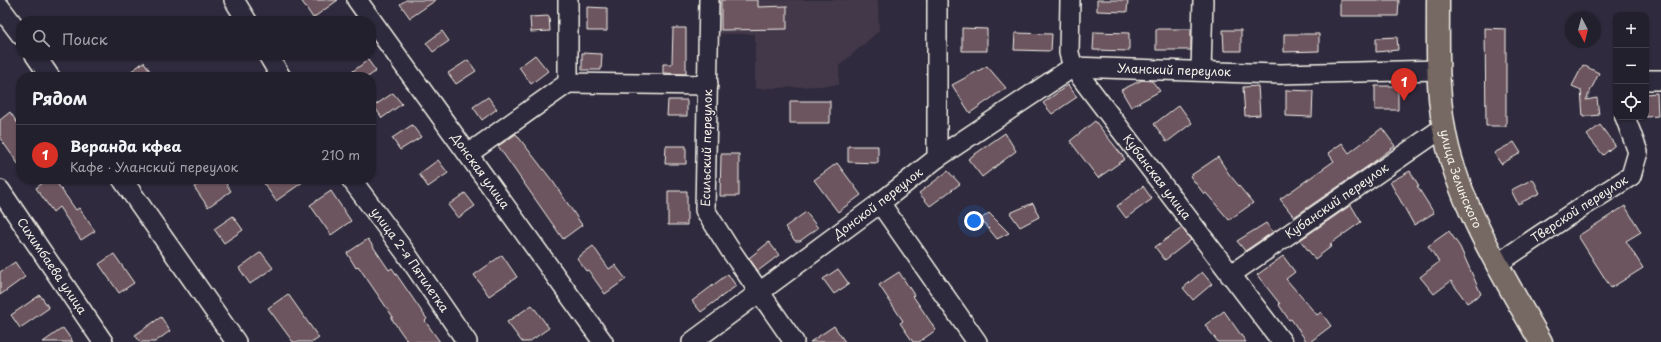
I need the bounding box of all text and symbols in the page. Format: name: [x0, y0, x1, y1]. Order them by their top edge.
north arrow: [1565, 12, 1601, 48]
map controls: [1613, 12, 1649, 120]
button: +: [1613, 12, 1649, 48]
search box: [16, 16, 376, 60]
icon: search: [30, 27, 52, 49]
text: Поиск: [62, 27, 108, 50]
button: −: [1613, 48, 1649, 84]
street label: Уланский переулок: [1117, 59, 1232, 80]
pin: 1: [1391, 68, 1417, 101]
button: locate: [1613, 84, 1649, 120]
text: Рядом: [32, 85, 87, 111]
street label: Есильский переулок: [696, 88, 716, 207]
street label: Донская улица: [447, 128, 515, 213]
street label: улица Зелинского: [1436, 128, 1487, 231]
street label: Кубанская улица: [1119, 130, 1196, 223]
text: Веранда кфеа: [70, 134, 182, 157]
text: 1: [42, 145, 48, 164]
text: 210 m: [321, 145, 360, 164]
text: Кафе · Уланский переулок: [70, 157, 238, 176]
street label: Кубанский переулок: [1281, 158, 1392, 242]
street label: Донской переулок: [828, 162, 927, 243]
street label: Тверской переулок: [1527, 170, 1632, 247]
street label: улица 2-я Пятилетка: [367, 203, 454, 316]
your location: [964, 211, 984, 231]
street label: Сихимбаева улица: [13, 214, 92, 318]

